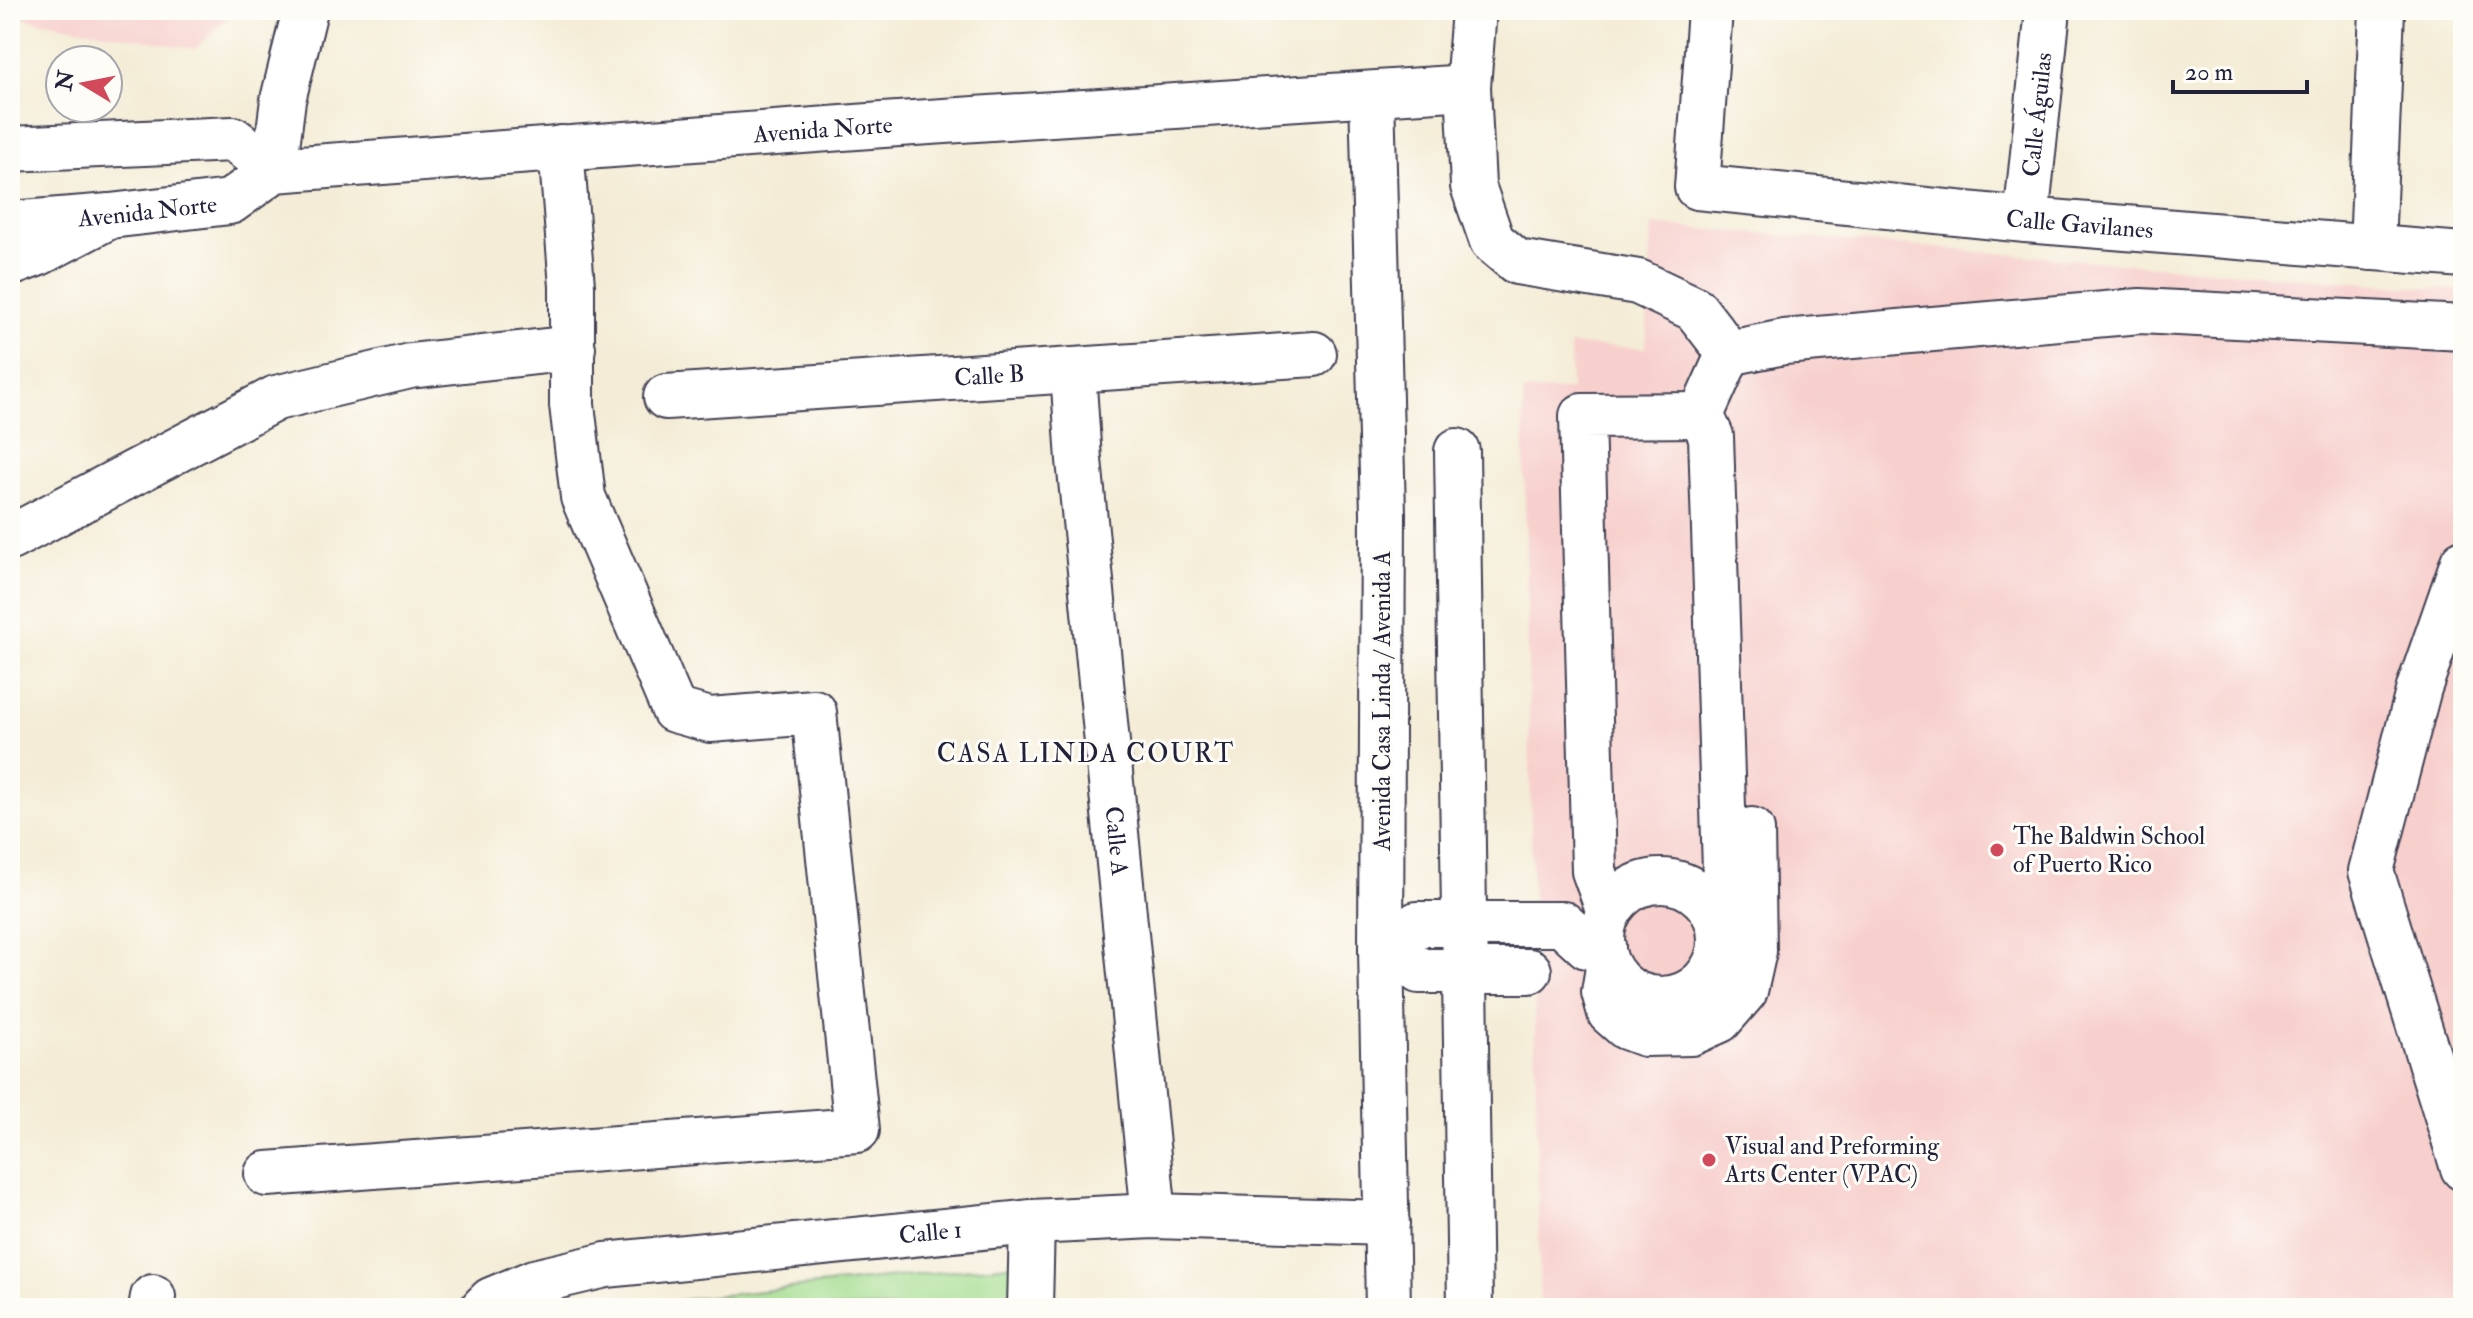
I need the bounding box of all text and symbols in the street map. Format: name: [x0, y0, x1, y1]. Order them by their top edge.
north arrow: [44, 44, 124, 124]
scale bar: [2173, 44, 2307, 94]
street label: Calle Águilas: [2015, 51, 2059, 178]
text: 20 m: [2185, 57, 2234, 88]
text: N: [50, 68, 81, 94]
street label: Avenida Norte: [751, 109, 894, 150]
street label: Avenida Norte: [76, 188, 219, 234]
street label: Calle Gavilanes: [2005, 203, 2155, 246]
street label: Calle B: [953, 358, 1025, 393]
street label: Avenida Casa Linda / Avenida A: [1367, 551, 1398, 852]
district label: CASA LINDA COURT: [937, 738, 1235, 770]
street label: Calle A: [1098, 805, 1136, 877]
place label: The Baldwin School of Puerto Rico: [2013, 821, 2205, 880]
marker: The Baldwin School of Puerto Rico: [1988, 841, 2006, 859]
place label: Visual and Preforming Arts Center (VPAC): [1724, 1131, 1940, 1190]
marker: Visual and Preforming Arts Center (VPAC): [1700, 1151, 1718, 1169]
street label: Calle 1: [897, 1214, 963, 1251]

